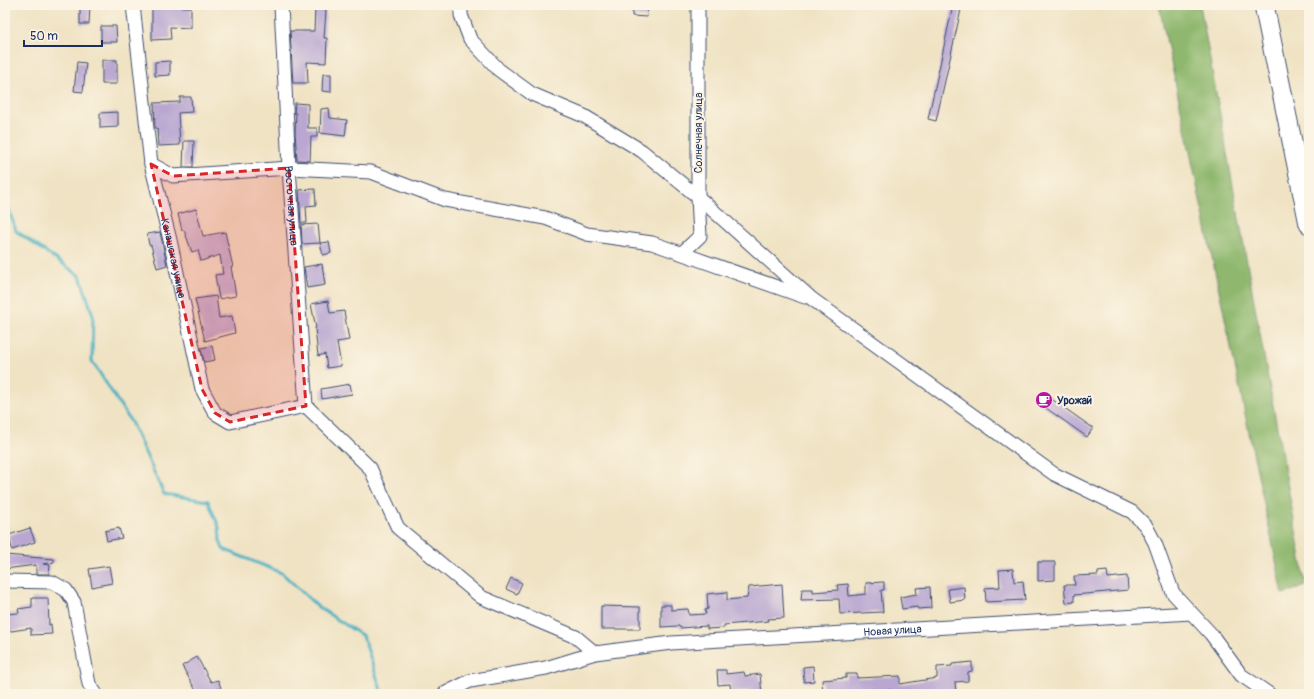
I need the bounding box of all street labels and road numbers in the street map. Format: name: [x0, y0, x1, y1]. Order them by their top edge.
street label: Солнечная улица: [692, 93, 705, 173]
street label: Восточная улица: [282, 165, 301, 246]
street label: Канашская улица: [158, 217, 188, 299]
street label: Новая улица: [863, 623, 922, 639]

